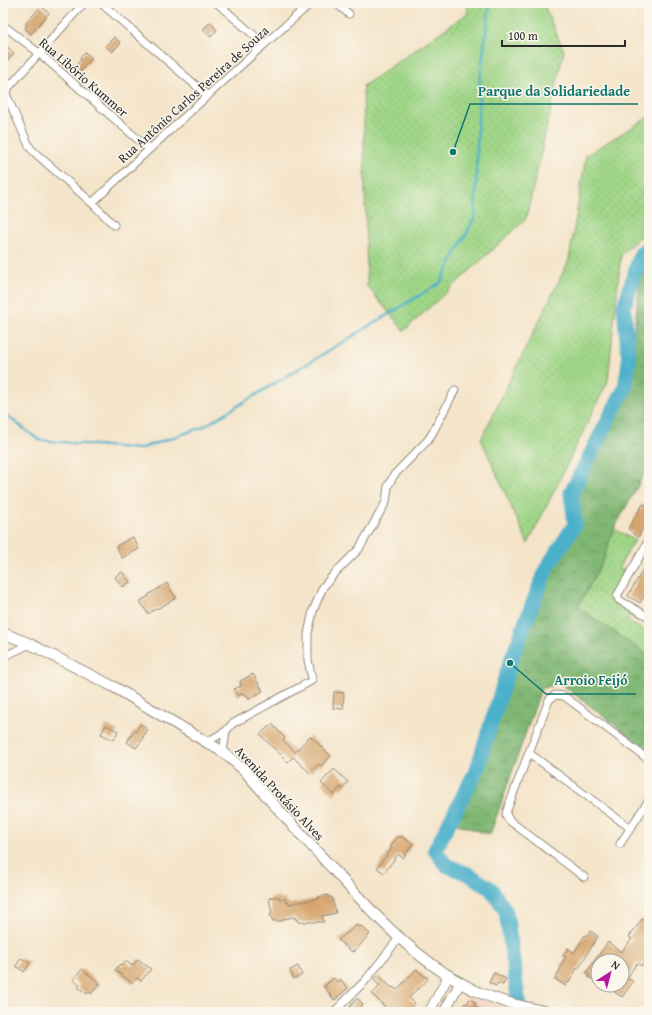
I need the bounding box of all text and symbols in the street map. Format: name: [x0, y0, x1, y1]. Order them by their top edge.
street label: Rua Antônio Carlos Pereira de Souza: [114, 21, 274, 167]
scale bar: [502, 22, 625, 48]
text: 100 m: [508, 27, 538, 44]
street label: Rua Libório Kummer: [35, 33, 133, 122]
callout: Parque da Solidariedade: [470, 78, 638, 104]
text: Parque da Solidariedade: [478, 81, 630, 101]
callout: Arroio Feijó: [546, 668, 636, 694]
text: Arroio Feijó: [554, 670, 628, 690]
street label: Avenida Protásio Alves: [231, 742, 329, 845]
north arrow: [590, 953, 630, 993]
text: N: [608, 956, 624, 974]

